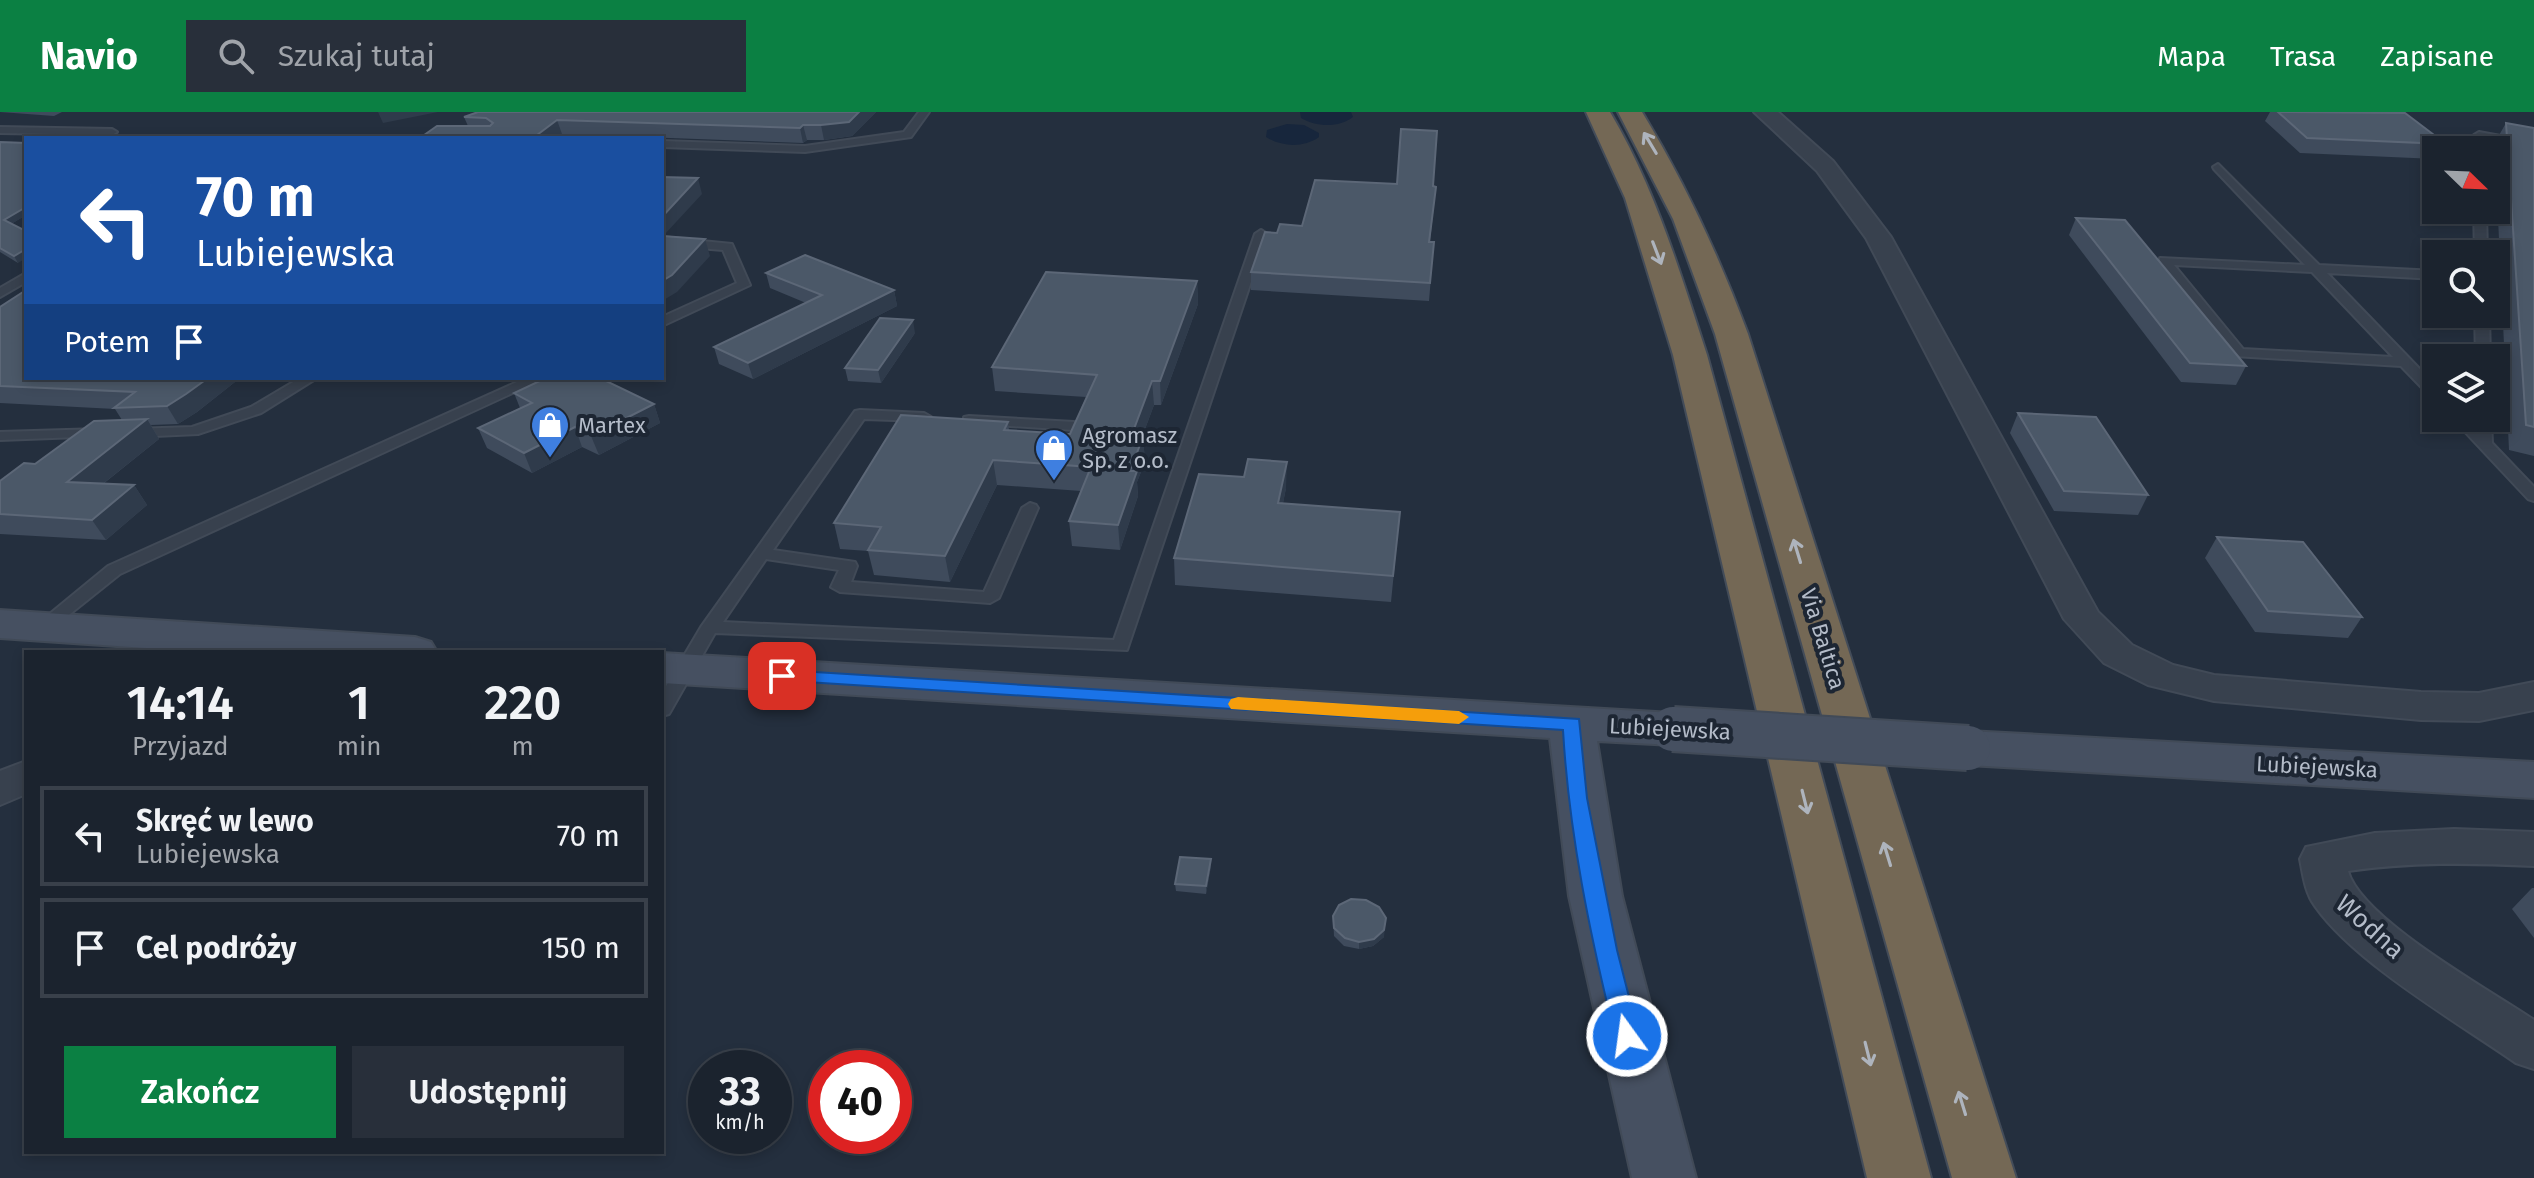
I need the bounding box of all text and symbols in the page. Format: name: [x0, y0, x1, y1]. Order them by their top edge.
search box: [186, 20, 746, 92]
text: Navio: [40, 33, 138, 79]
icon: search: [214, 34, 258, 78]
text: Szukaj tutaj: [278, 38, 435, 74]
text: Mapa: [2157, 40, 2226, 73]
text: Trasa: [2270, 40, 2336, 73]
text: Zapisane: [2380, 40, 2494, 73]
one-way arrow: [1641, 132, 1657, 155]
north arrow: [2422, 136, 2510, 224]
map controls: [2422, 136, 2510, 432]
text: 70 m: [196, 164, 315, 231]
icon: left: [64, 168, 168, 272]
text: Lubiejewska: [196, 232, 395, 276]
one-way arrow: [1651, 240, 1665, 265]
button: search: [2422, 240, 2510, 328]
icon: arrive: [167, 320, 211, 364]
text: Potem: [64, 324, 151, 360]
button: layers: [2422, 344, 2510, 432]
shop icon: Martex: [529, 404, 571, 459]
place label: Martex: [578, 412, 646, 439]
place label: Agromasz Sp. z o.o.: [1082, 422, 1177, 474]
shop icon: Agromasz Sp. z o.o.: [1033, 427, 1075, 482]
one-way arrow: [1789, 539, 1804, 565]
street label: Via Baltica: [1795, 585, 1851, 693]
pin: [748, 642, 816, 710]
icon: arrive: [760, 654, 804, 698]
text: 14:14: [127, 674, 234, 732]
text: 1: [348, 674, 370, 732]
text: 220: [484, 674, 561, 732]
street label: Lubiejewska: [1608, 712, 1732, 746]
text: Przyjazd: [132, 731, 229, 762]
text: min: [337, 731, 381, 762]
text: m: [512, 731, 534, 762]
street label: Lubiejewska: [2255, 750, 2379, 784]
one-way arrow: [1798, 789, 1813, 815]
text: Skręć w lewo: [136, 803, 314, 839]
icon: left: [68, 814, 112, 858]
text: 70 m: [557, 818, 620, 854]
text: Lubiejewska: [136, 839, 280, 870]
one-way arrow: [1879, 842, 1894, 868]
street label: Wodna: [2329, 888, 2411, 966]
icon: arrive: [68, 926, 112, 970]
text: Cel podróży: [136, 930, 296, 966]
text: 150 m: [542, 930, 620, 966]
position arrow: [1585, 994, 1669, 1078]
one-way arrow: [1861, 1041, 1876, 1067]
button: Zakończ: [64, 1046, 336, 1138]
button: Udostępnij: [352, 1046, 624, 1138]
speed limit sign: 40: [808, 1050, 912, 1154]
text: 33: [719, 1068, 761, 1116]
one-way arrow: [1954, 1091, 1969, 1117]
text: km/h: [715, 1110, 765, 1134]

